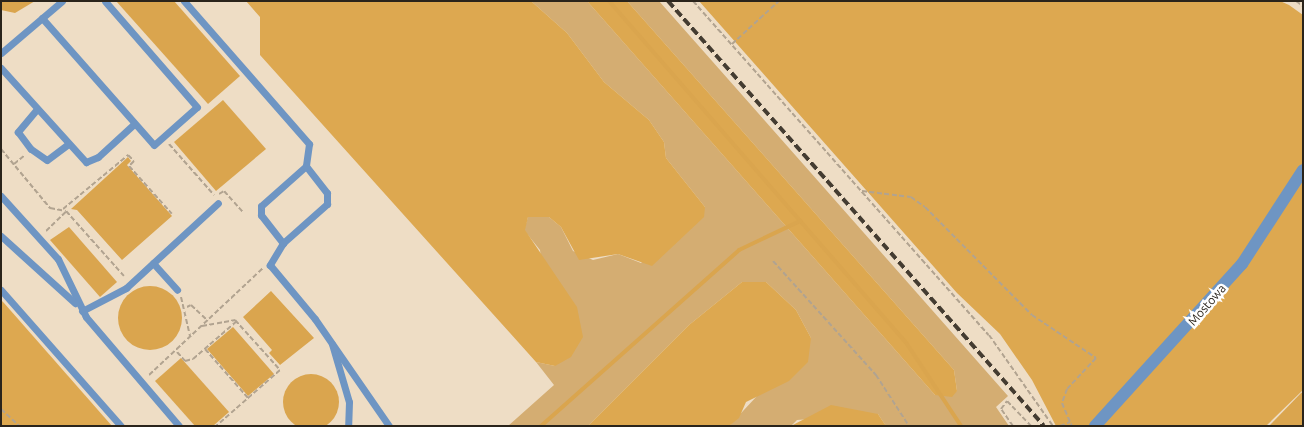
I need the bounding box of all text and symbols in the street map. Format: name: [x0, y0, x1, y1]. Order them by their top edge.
street label: Mostowa: [1185, 281, 1229, 329]

